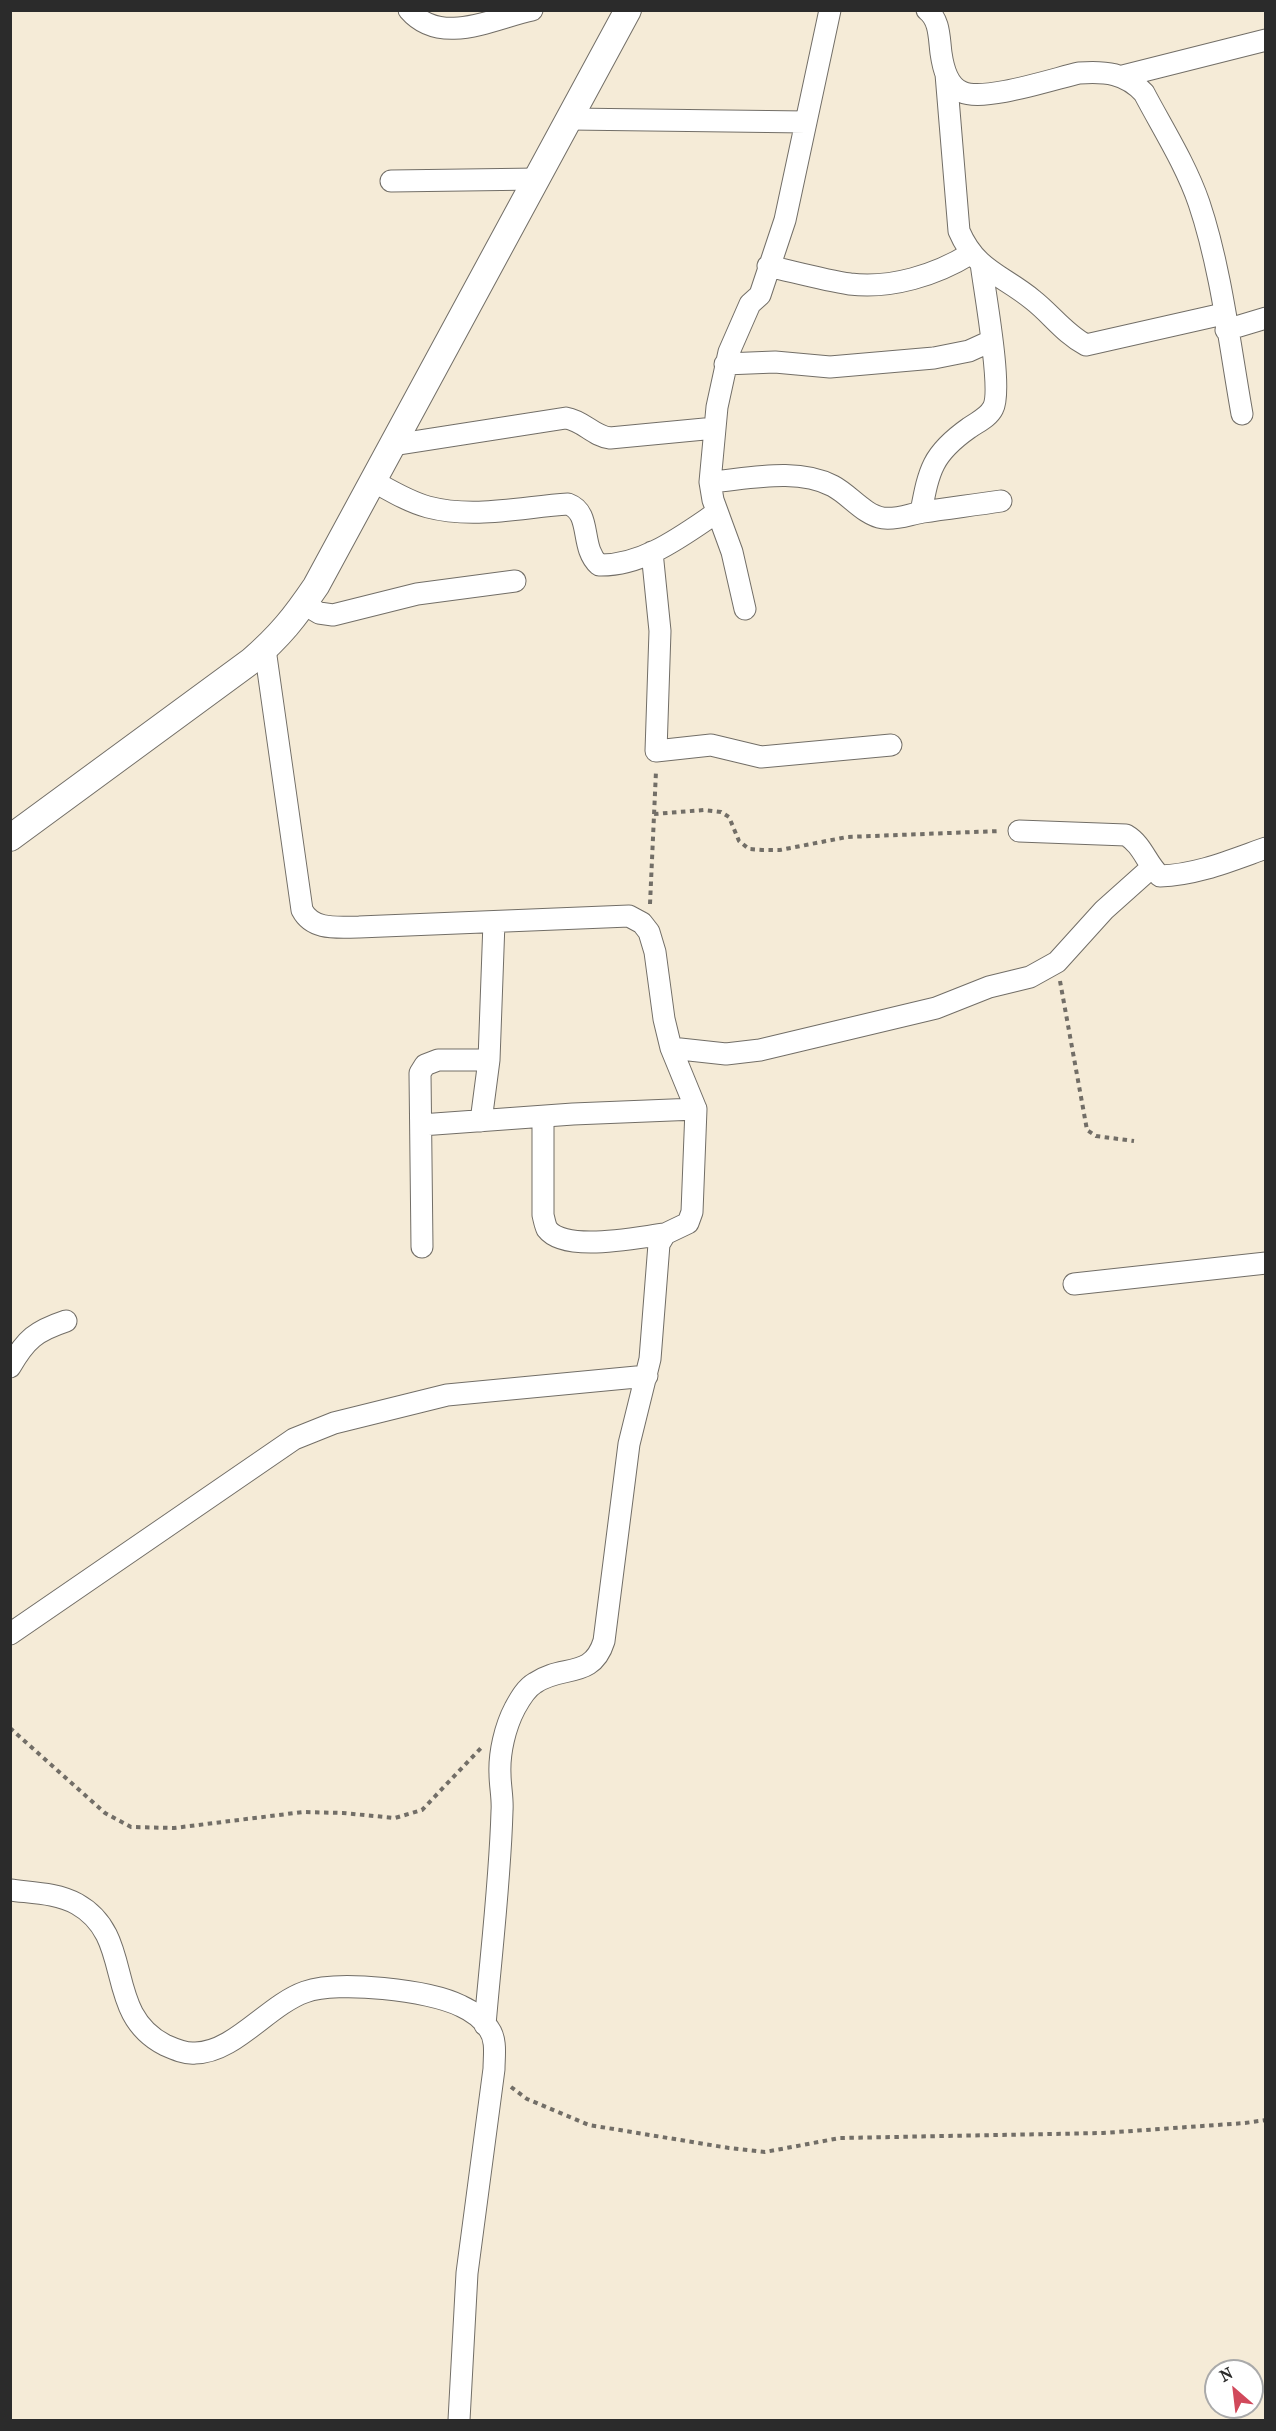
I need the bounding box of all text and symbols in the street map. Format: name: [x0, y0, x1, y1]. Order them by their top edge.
north arrow: [1204, 2359, 1264, 2419]
text: N: [1216, 2363, 1236, 2386]

